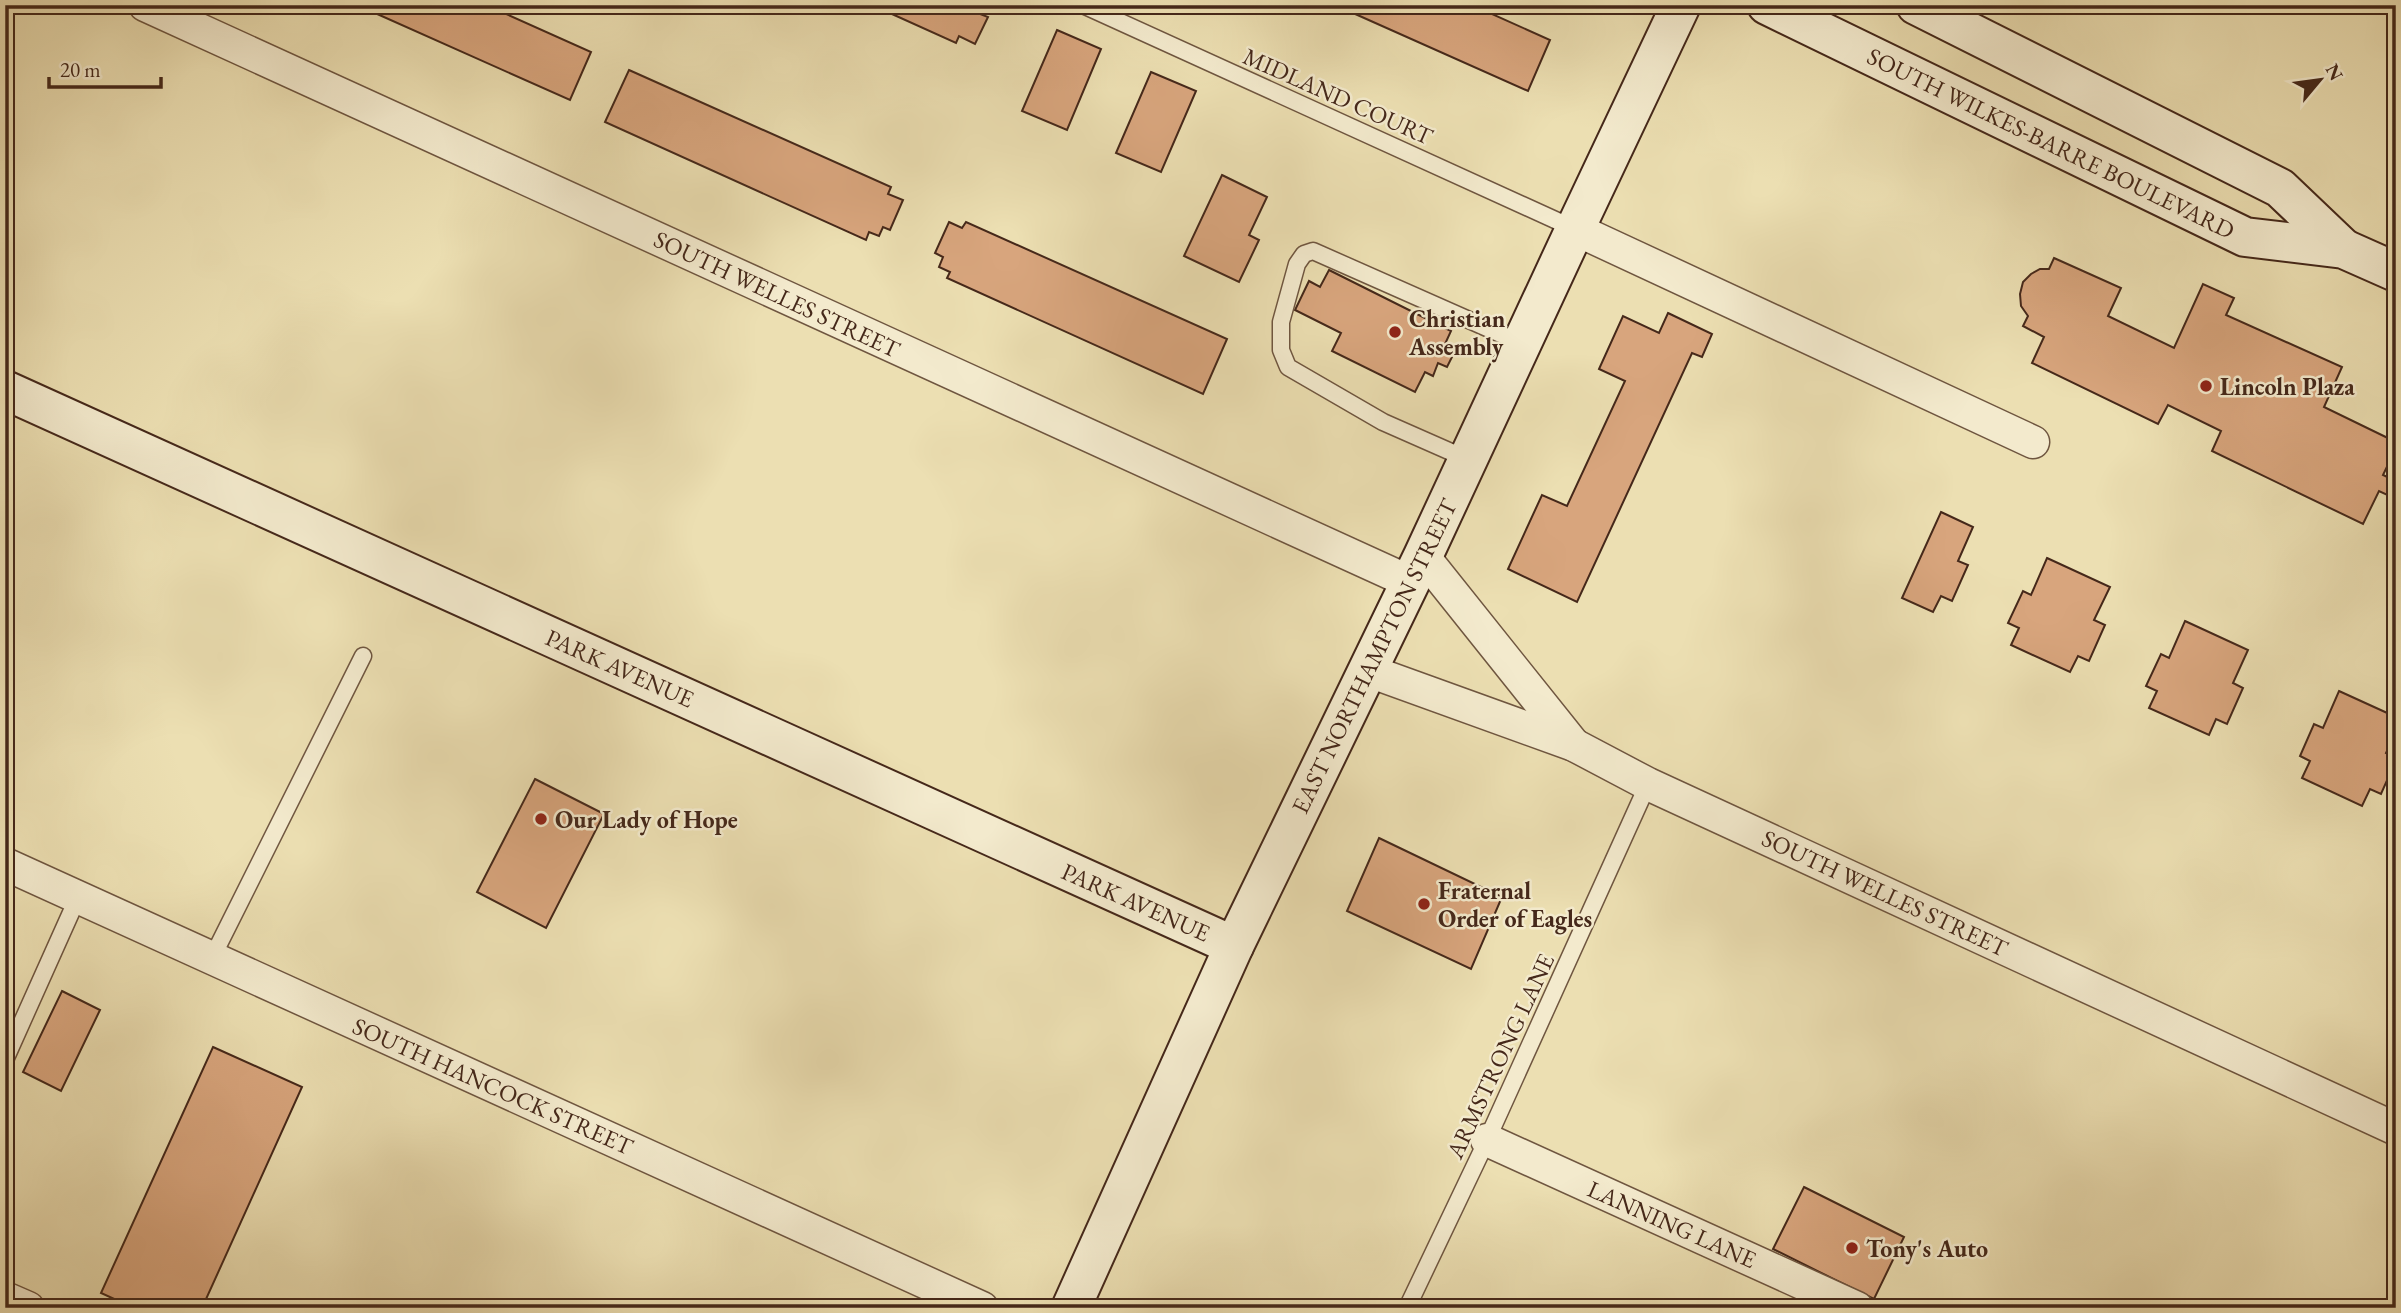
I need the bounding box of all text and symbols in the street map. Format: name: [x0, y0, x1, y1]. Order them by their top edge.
street label: MIDLAND COURT: [1238, 40, 1438, 152]
street label: SOUTH WILKES-BARRE BOULEVARD: [1862, 40, 2240, 246]
scale bar: [49, 46, 161, 90]
north arrow: [2286, 46, 2356, 116]
text: 20 m: [60, 56, 101, 83]
text: N: [2320, 59, 2349, 85]
street label: SOUTH WELLES STREET: [649, 223, 906, 365]
place label: Christian Assembly: [1408, 303, 1506, 363]
marker: Christian Assembly: [1387, 324, 1403, 340]
place label: Lincoln Plaza: [2220, 371, 2355, 402]
marker: Lincoln Plaza: [2198, 378, 2214, 394]
street label: EAST NORTHAMPTON STREET: [1284, 493, 1464, 818]
street label: PARK AVENUE: [541, 621, 699, 715]
place label: Our Lady of Hope: [555, 804, 738, 836]
marker: Our Lady of Hope: [533, 811, 549, 827]
street label: SOUTH WELLES STREET: [1757, 822, 2014, 964]
street label: PARK AVENUE: [1057, 855, 1215, 949]
place label: Fraternal Order of Eagles: [1438, 875, 1592, 935]
marker: Fraternal Order of Eagles: [1416, 896, 1432, 912]
street label: ARMSTRONG LANE: [1439, 949, 1561, 1164]
street label: SOUTH HANCOCK STREET: [348, 1010, 639, 1162]
street label: LANNING LANE: [1583, 1173, 1761, 1275]
place label: Tony's Auto: [1866, 1233, 1988, 1265]
marker: Tony's Auto: [1844, 1240, 1860, 1256]

